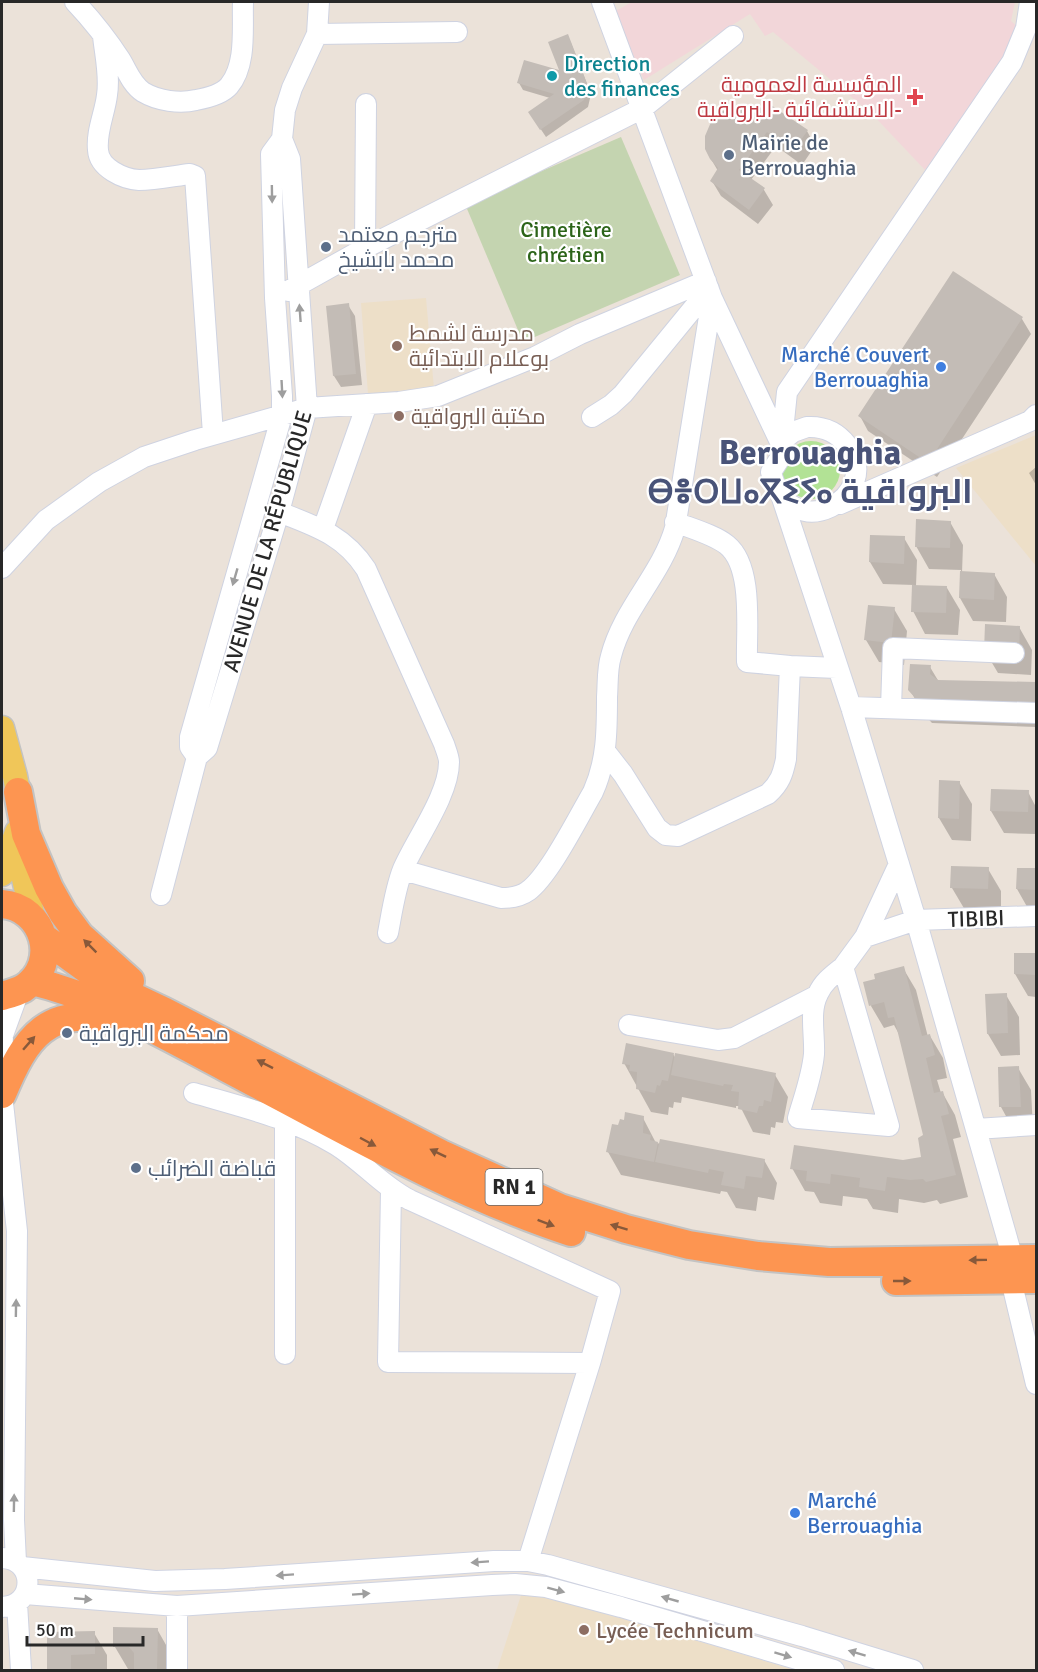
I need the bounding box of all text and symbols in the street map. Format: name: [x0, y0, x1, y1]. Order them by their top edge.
place label: Direction des finances: [564, 50, 680, 102]
marker: Direction des finances: [545, 69, 559, 83]
place label: المؤسسة العمومية الاستشفائية -البرواقية-: [697, 71, 902, 123]
marker: المؤسسة العمومية الاستشفائية -البرواقية-: [906, 88, 924, 106]
place label: Mairie de Berrouaghia: [741, 129, 856, 181]
marker: Mairie de Berrouaghia: [722, 148, 736, 162]
one-way arrow: [268, 185, 277, 204]
park label: Cimetière chrétien: [520, 216, 612, 268]
place label: مترجم معتمد محمد بابشيخ: [338, 221, 458, 274]
marker: مترجم معتمد محمد بابشيخ: [319, 240, 333, 254]
one-way arrow: [295, 303, 305, 322]
place label: مدرسة لشمط بوعلام الابتدائية: [409, 320, 549, 374]
marker: مدرسة لشمط بوعلام الابتدائية: [390, 339, 404, 353]
place label: Marché Couvert Berrouaghia: [781, 341, 929, 393]
marker: Marché Couvert Berrouaghia: [934, 360, 948, 374]
one-way arrow: [277, 379, 286, 398]
place label: مكتبة البرواقية: [411, 403, 546, 430]
street label: AVENUE DE LA RÉPUBLIQUE: [217, 407, 318, 675]
marker: مكتبة البرواقية: [392, 409, 406, 423]
district label: Berrouaghia ⴱⴻⵔⵡⴰⴳⵉⵢⴰ البرواقية: [647, 432, 973, 513]
one-way arrow: [230, 568, 239, 586]
street label: TIBIBI: [947, 904, 1005, 933]
one-way arrow: [83, 939, 97, 953]
place label: محكمة البرواقية: [79, 1020, 229, 1047]
marker: محكمة البرواقية: [60, 1026, 74, 1040]
one-way arrow: [22, 1036, 35, 1051]
one-way arrow: [256, 1059, 274, 1069]
one-way arrow: [360, 1137, 377, 1147]
one-way arrow: [430, 1148, 447, 1158]
place label: قباضة الضرائب: [148, 1155, 276, 1182]
marker: قباضة الضرائب: [129, 1161, 143, 1175]
road number: RN 1: [486, 1169, 542, 1205]
one-way arrow: [537, 1218, 555, 1228]
one-way arrow: [610, 1222, 628, 1231]
one-way arrow: [969, 1255, 988, 1265]
one-way arrow: [892, 1276, 911, 1286]
one-way arrow: [11, 1299, 21, 1318]
place label: Marché Berrouaghia: [807, 1487, 922, 1539]
one-way arrow: [9, 1494, 19, 1513]
marker: Marché Berrouaghia: [788, 1506, 802, 1520]
one-way arrow: [470, 1557, 489, 1567]
one-way arrow: [275, 1570, 294, 1579]
one-way arrow: [546, 1585, 565, 1595]
one-way arrow: [352, 1589, 371, 1598]
one-way arrow: [74, 1594, 93, 1604]
one-way arrow: [661, 1594, 679, 1603]
scale bar: [27, 1609, 142, 1647]
place label: Lycée Technicum: [596, 1617, 754, 1644]
text: 50 m: [36, 1619, 74, 1641]
marker: Lycée Technicum: [577, 1623, 591, 1637]
one-way arrow: [848, 1648, 866, 1657]
one-way arrow: [774, 1651, 792, 1660]

